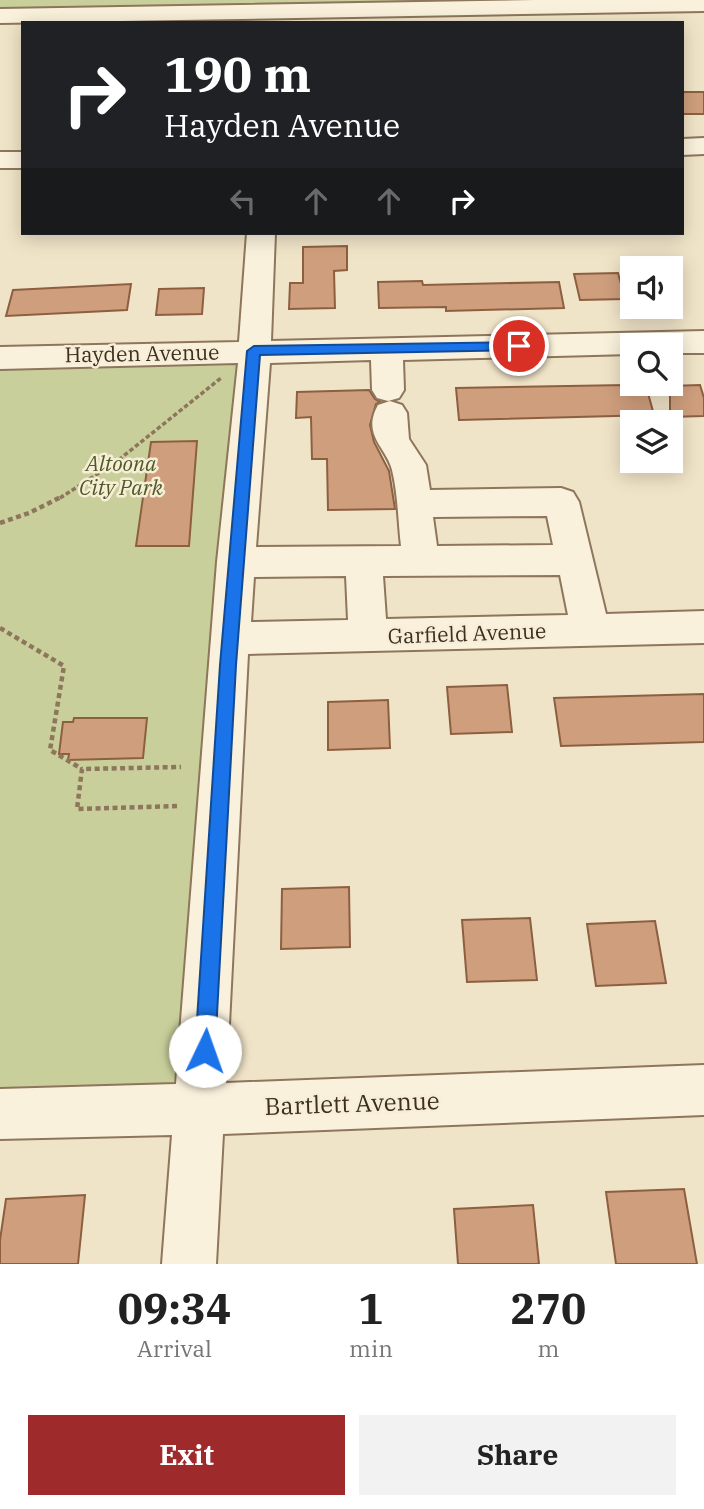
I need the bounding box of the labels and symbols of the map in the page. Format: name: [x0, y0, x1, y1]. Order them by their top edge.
pin: [489, 316, 549, 376]
street label: Hayden Avenue: [64, 338, 220, 368]
park label: Altoona City Park: [79, 449, 164, 501]
street label: Garfield Avenue: [387, 616, 547, 650]
position arrow: [168, 1014, 242, 1088]
street label: Bartlett Avenue: [264, 1084, 440, 1122]

